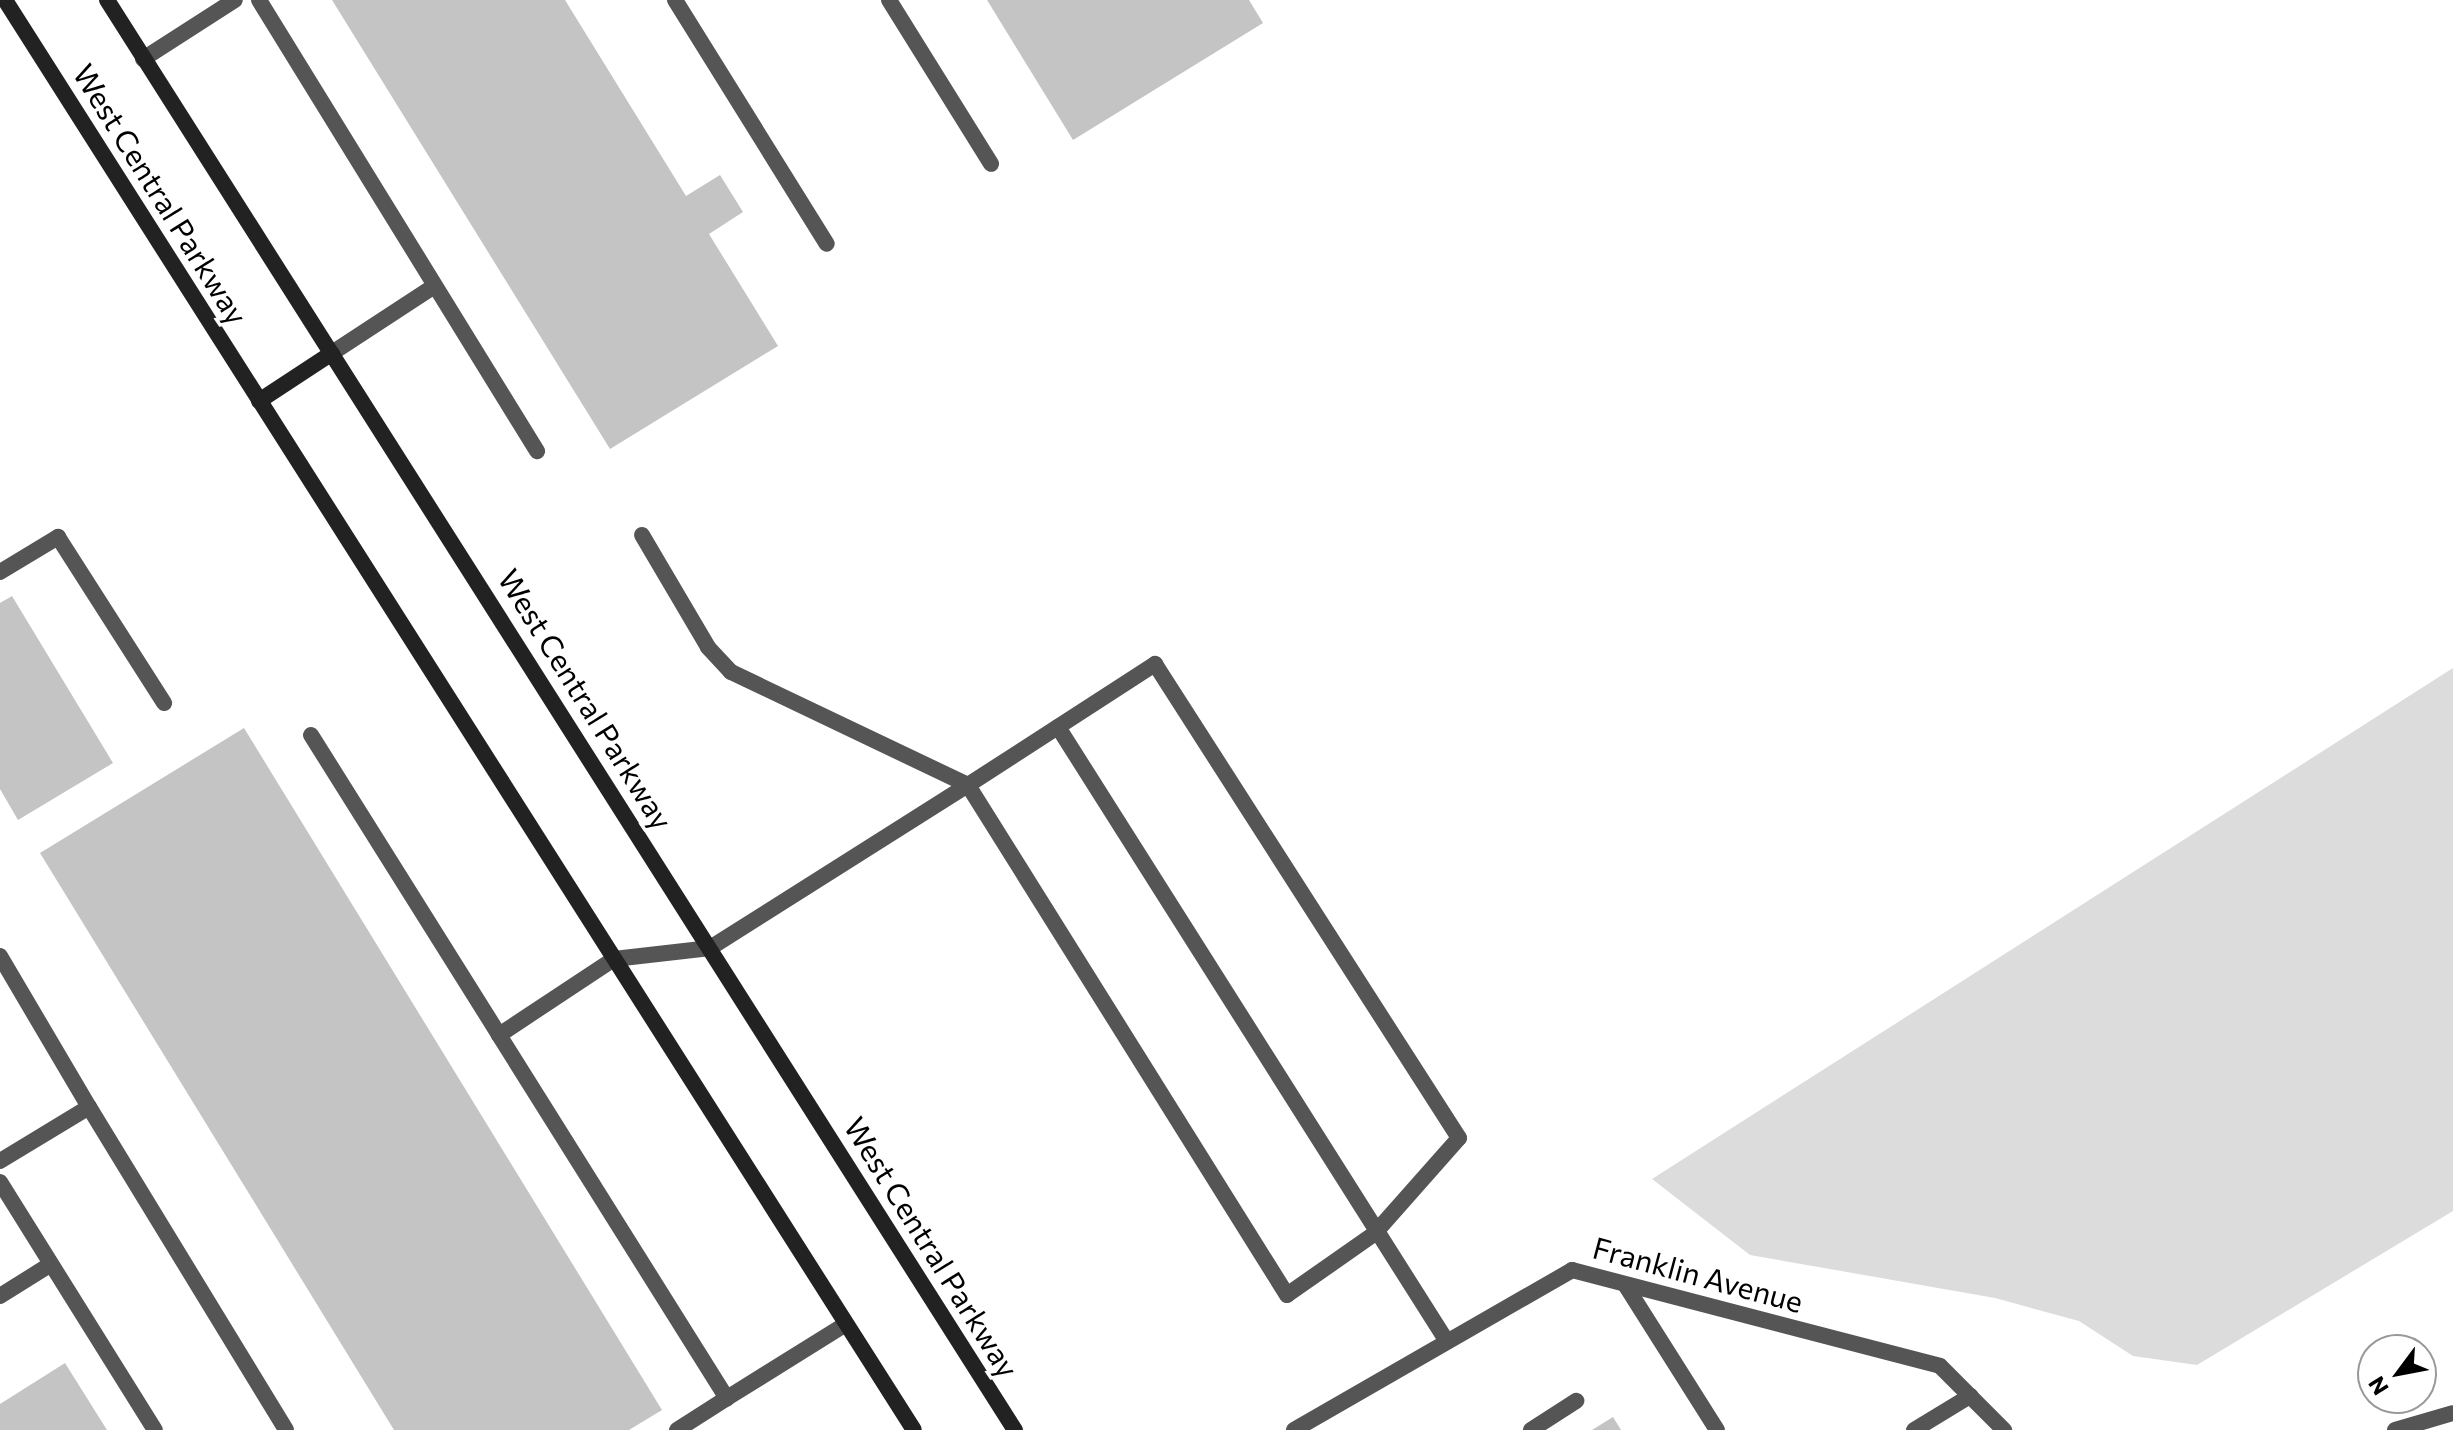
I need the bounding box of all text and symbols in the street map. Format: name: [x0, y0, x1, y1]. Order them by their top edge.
street label: West Central Parkway: [66, 57, 256, 331]
street label: West Central Parkway: [491, 562, 681, 836]
street label: West Central Parkway: [837, 1110, 1027, 1384]
street label: Franklin Avenue: [1589, 1229, 1807, 1319]
north arrow: [2357, 1334, 2437, 1414]
text: N: [2362, 1372, 2394, 1400]

